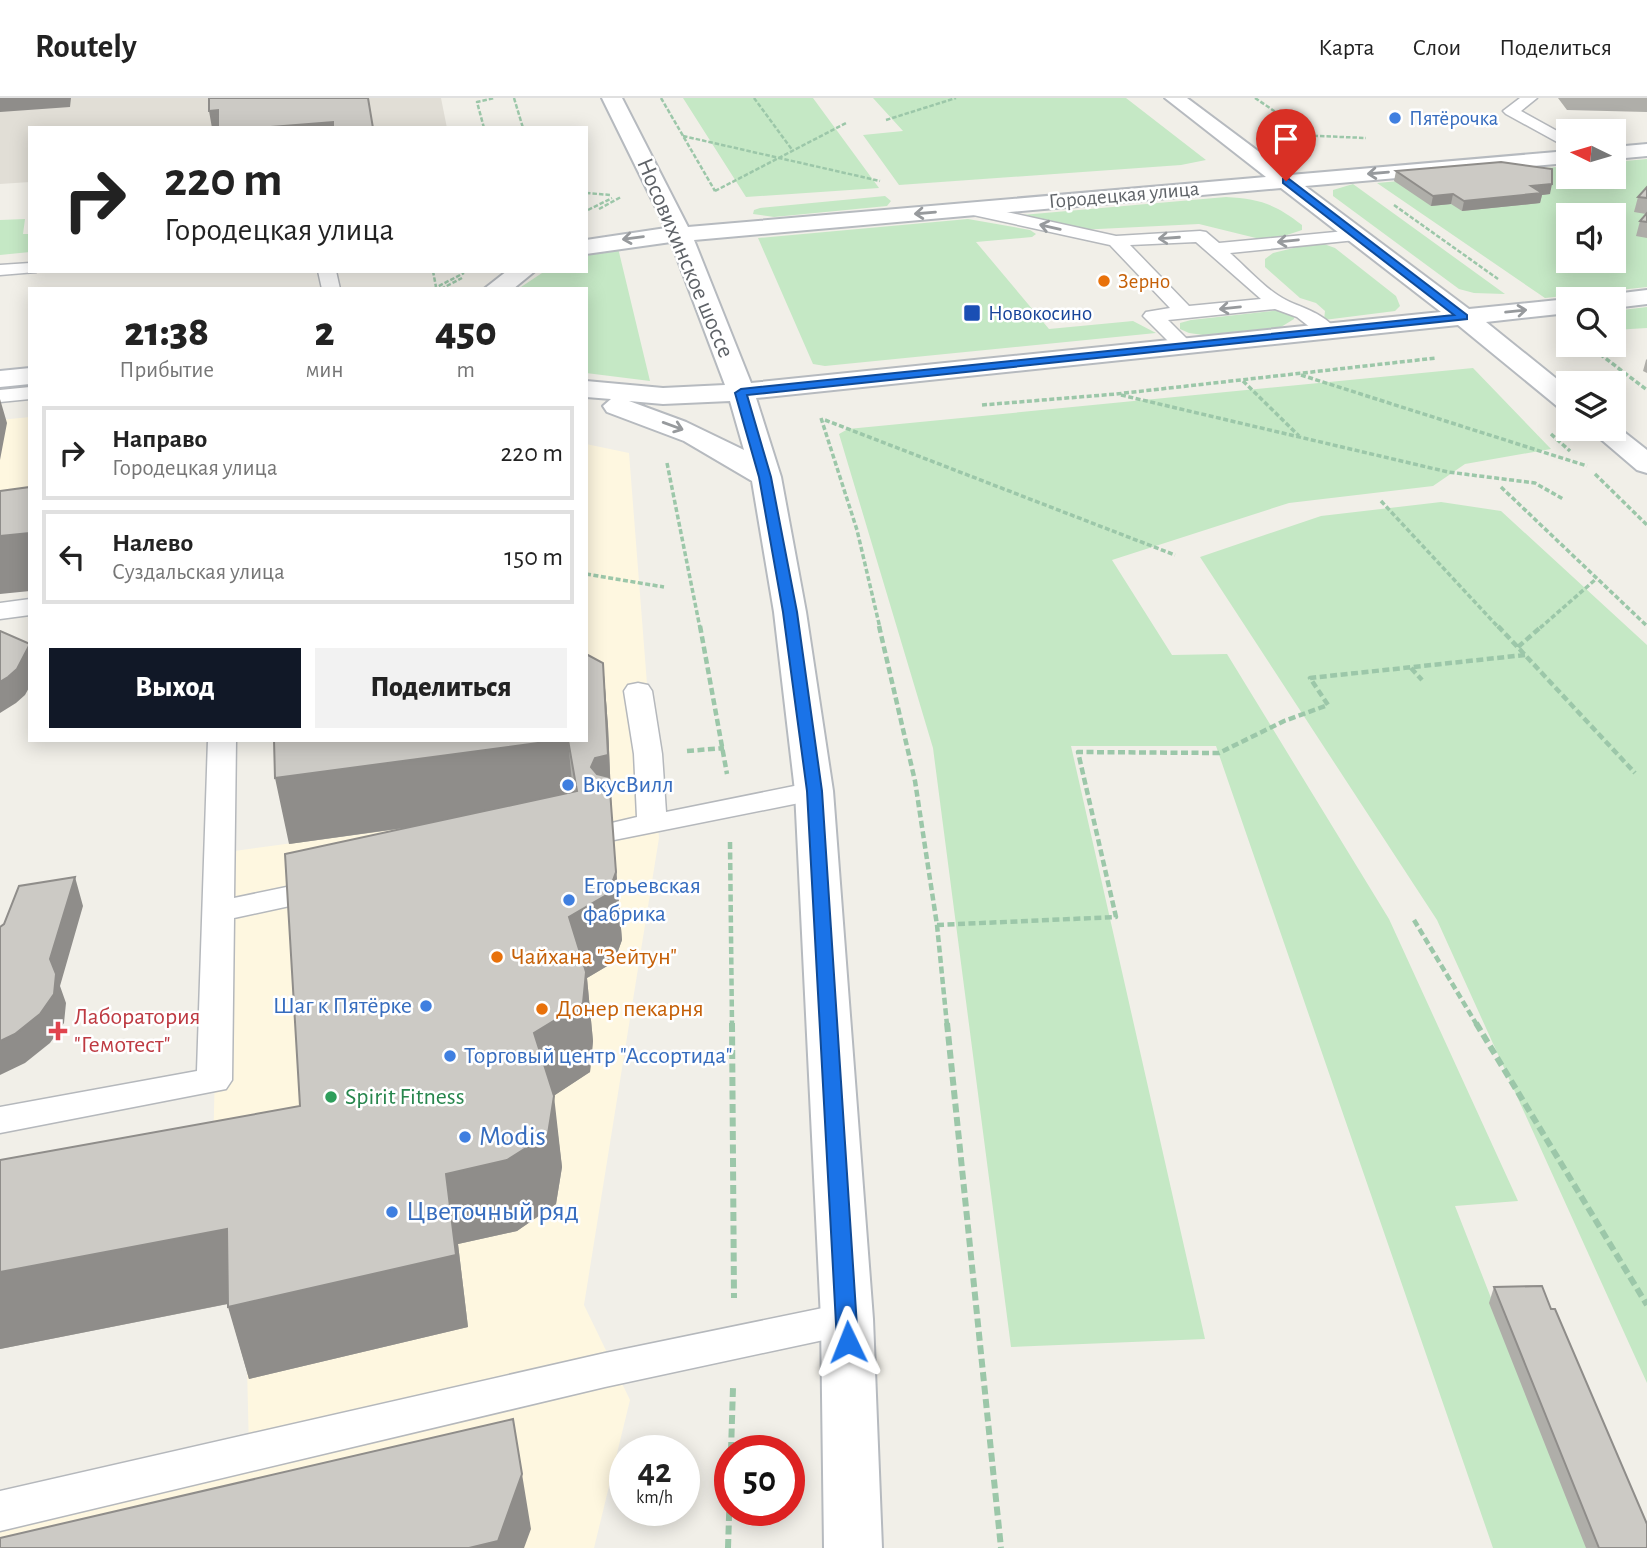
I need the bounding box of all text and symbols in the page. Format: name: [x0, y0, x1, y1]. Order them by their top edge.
text: Routely: [35, 31, 137, 64]
text: Карта: [1318, 36, 1374, 60]
text: Слои: [1412, 36, 1461, 60]
text: Поделиться: [1499, 36, 1612, 60]
place label: Пятёрочка: [1409, 108, 1499, 129]
pin: [1256, 109, 1316, 181]
marker: Пятёрочка: [1387, 110, 1403, 126]
north arrow: [1556, 119, 1626, 189]
map controls: [1556, 119, 1626, 441]
icon: arrive: [1267, 120, 1305, 158]
icon: right: [49, 154, 140, 245]
street label: Носовихинское шоссе: [632, 155, 738, 361]
text: 220 m: [164, 156, 283, 205]
one-way arrow: [1367, 167, 1390, 180]
street label: Городецкая улица: [1048, 178, 1201, 212]
button: sound: [1556, 203, 1626, 273]
one-way arrow: [914, 207, 937, 220]
text: Городецкая улица: [164, 214, 394, 246]
one-way arrow: [1039, 219, 1062, 233]
one-way arrow: [622, 232, 645, 245]
one-way arrow: [1158, 232, 1181, 245]
one-way arrow: [1277, 235, 1300, 248]
place label: Зерно: [1118, 271, 1170, 292]
marker: Зерно: [1096, 273, 1112, 289]
button: search: [1556, 287, 1626, 357]
one-way arrow: [1219, 301, 1242, 314]
marker: Новокосино: [962, 303, 982, 323]
place label: Новокосино: [988, 303, 1092, 324]
one-way arrow: [1504, 305, 1527, 318]
text: 21:38: [124, 311, 209, 353]
text: 2: [314, 311, 335, 353]
text: 450: [435, 311, 497, 353]
text: Прибытие: [119, 359, 214, 382]
text: мин: [305, 359, 344, 382]
text: m: [457, 359, 475, 382]
button: layers: [1556, 371, 1626, 441]
one-way arrow: [662, 420, 684, 433]
text: Направо: [112, 426, 207, 452]
icon: right: [53, 434, 91, 472]
text: 220 m: [501, 440, 563, 466]
text: Городецкая улица: [112, 457, 277, 480]
text: Налево: [112, 530, 193, 556]
icon: left: [53, 538, 91, 576]
text: 150 m: [504, 544, 563, 570]
text: Суздальская улица: [112, 561, 285, 584]
button: Выход: [49, 648, 301, 728]
button: Поделиться: [315, 648, 567, 728]
place label: ВкусВилл: [582, 773, 674, 797]
marker: ВкусВилл: [560, 777, 576, 793]
place label: Егорьевская фабрика: [583, 874, 701, 926]
marker: Егорьевская фабрика: [561, 892, 577, 908]
place label: Чайхана "Зейтун": [511, 945, 677, 969]
marker: Чайхана "Зейтун": [489, 949, 505, 965]
place label: Шаг к Пятёрке: [273, 994, 412, 1018]
place label: Донер пекарня: [556, 997, 704, 1021]
marker: Шаг к Пятёрке: [418, 998, 434, 1014]
marker: Донер пекарня: [534, 1001, 550, 1017]
place label: Лаборатория "Гемотест": [74, 1005, 201, 1057]
marker: Лаборатория "Гемотест": [48, 1021, 68, 1041]
place label: Торговый центр "Ассортида": [464, 1044, 732, 1068]
marker: Торговый центр "Ассортида": [442, 1048, 458, 1064]
place label: Spirit Fitness: [345, 1085, 465, 1109]
marker: Spirit Fitness: [323, 1089, 339, 1105]
place label: Modis: [479, 1123, 546, 1151]
marker: Modis: [457, 1129, 473, 1145]
place label: Цветочный ряд: [406, 1198, 579, 1226]
marker: Цветочный ряд: [384, 1204, 400, 1220]
position arrow: [811, 1305, 885, 1379]
speed limit sign: 50: [714, 1435, 805, 1526]
text: 42: [637, 1454, 672, 1489]
text: km/h: [636, 1489, 673, 1507]

